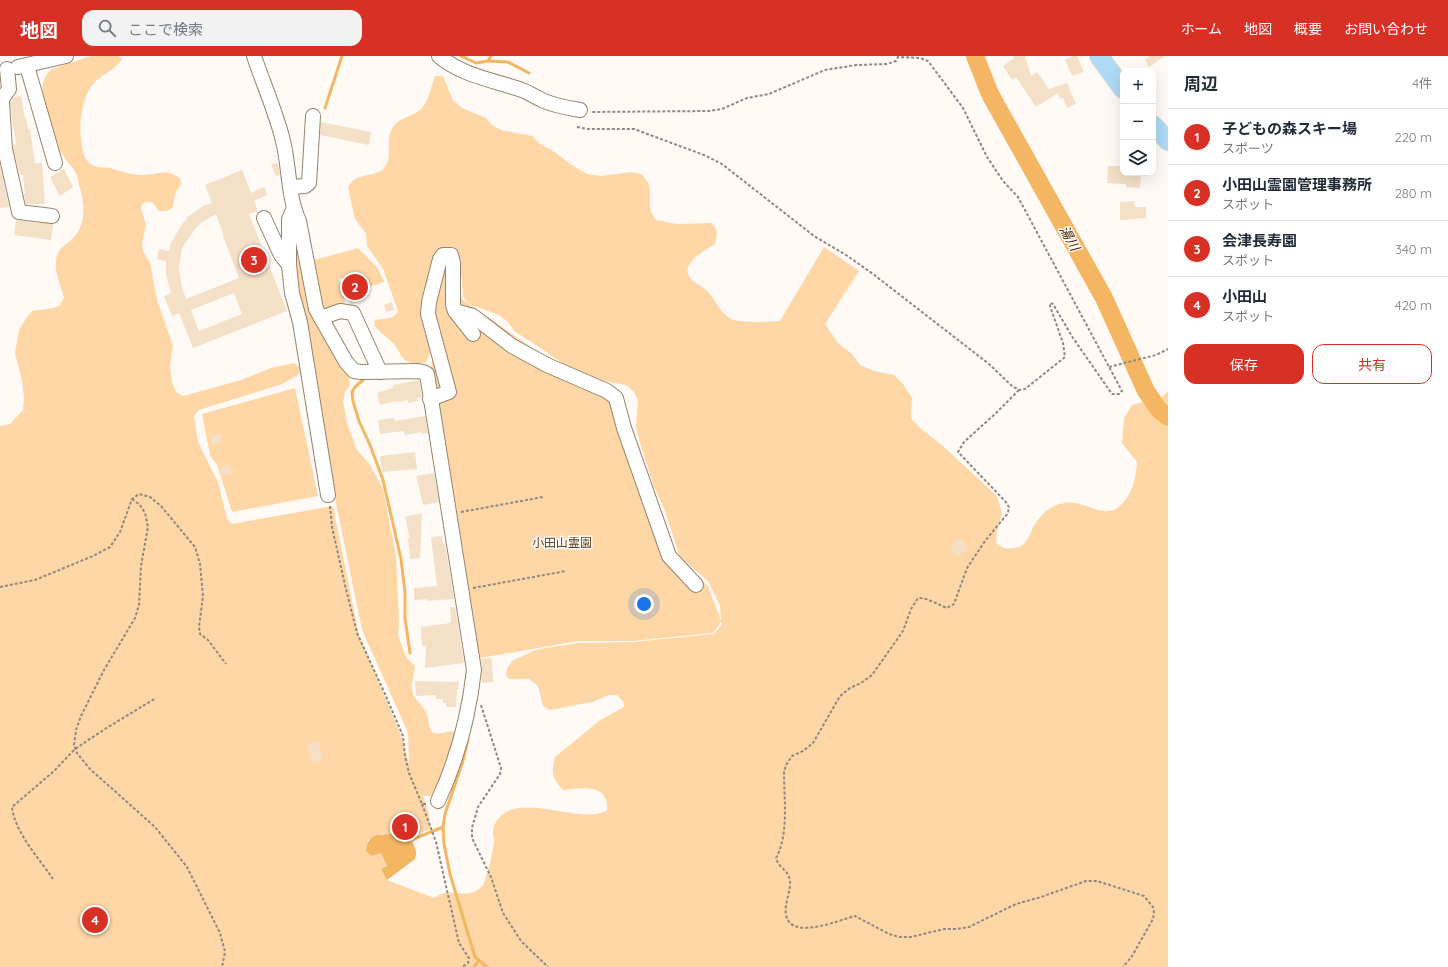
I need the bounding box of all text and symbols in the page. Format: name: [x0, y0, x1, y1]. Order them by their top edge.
search box: [82, 10, 362, 46]
icon: search: [96, 17, 118, 39]
text: 地図: [20, 18, 58, 42]
text: ここで検索: [128, 20, 203, 39]
text: ホーム: [1180, 20, 1222, 38]
text: 地図: [1244, 20, 1272, 38]
text: 概要: [1294, 20, 1322, 38]
text: お問い合わせ: [1344, 20, 1428, 38]
map controls: [1120, 68, 1156, 176]
button: +: [1120, 68, 1156, 104]
text: 周辺: [1184, 73, 1218, 94]
text: 4件: [1412, 75, 1432, 91]
button: −: [1120, 104, 1156, 140]
text: 子どもの森スキー場: [1222, 119, 1357, 138]
text: 1: [1194, 129, 1200, 145]
text: 220 m: [1394, 129, 1432, 145]
button: layers: [1120, 140, 1156, 176]
text: スポーツ: [1222, 140, 1274, 156]
text: 小田山霊園管理事務所: [1222, 175, 1372, 194]
text: 2: [1193, 185, 1201, 201]
text: 280 m: [1395, 185, 1432, 201]
text: スポット: [1222, 196, 1274, 212]
water label: 湯川: [1057, 223, 1084, 255]
text: 会津長寿園: [1222, 231, 1297, 250]
text: 3: [1194, 241, 1200, 257]
text: 340 m: [1395, 241, 1432, 257]
pin: 3: [241, 245, 267, 275]
text: スポット: [1222, 252, 1274, 268]
pin: 2: [342, 272, 368, 302]
text: 小田山: [1222, 287, 1267, 306]
text: 4: [1193, 297, 1201, 313]
text: 420 m: [1395, 297, 1432, 313]
text: スポット: [1222, 308, 1274, 324]
button: 保存: [1184, 344, 1304, 384]
button: 共有: [1312, 344, 1432, 384]
park label: 小田山霊園: [532, 535, 592, 550]
your location: [634, 594, 654, 614]
pin: 1: [392, 812, 418, 842]
pin: 4: [82, 905, 108, 935]

